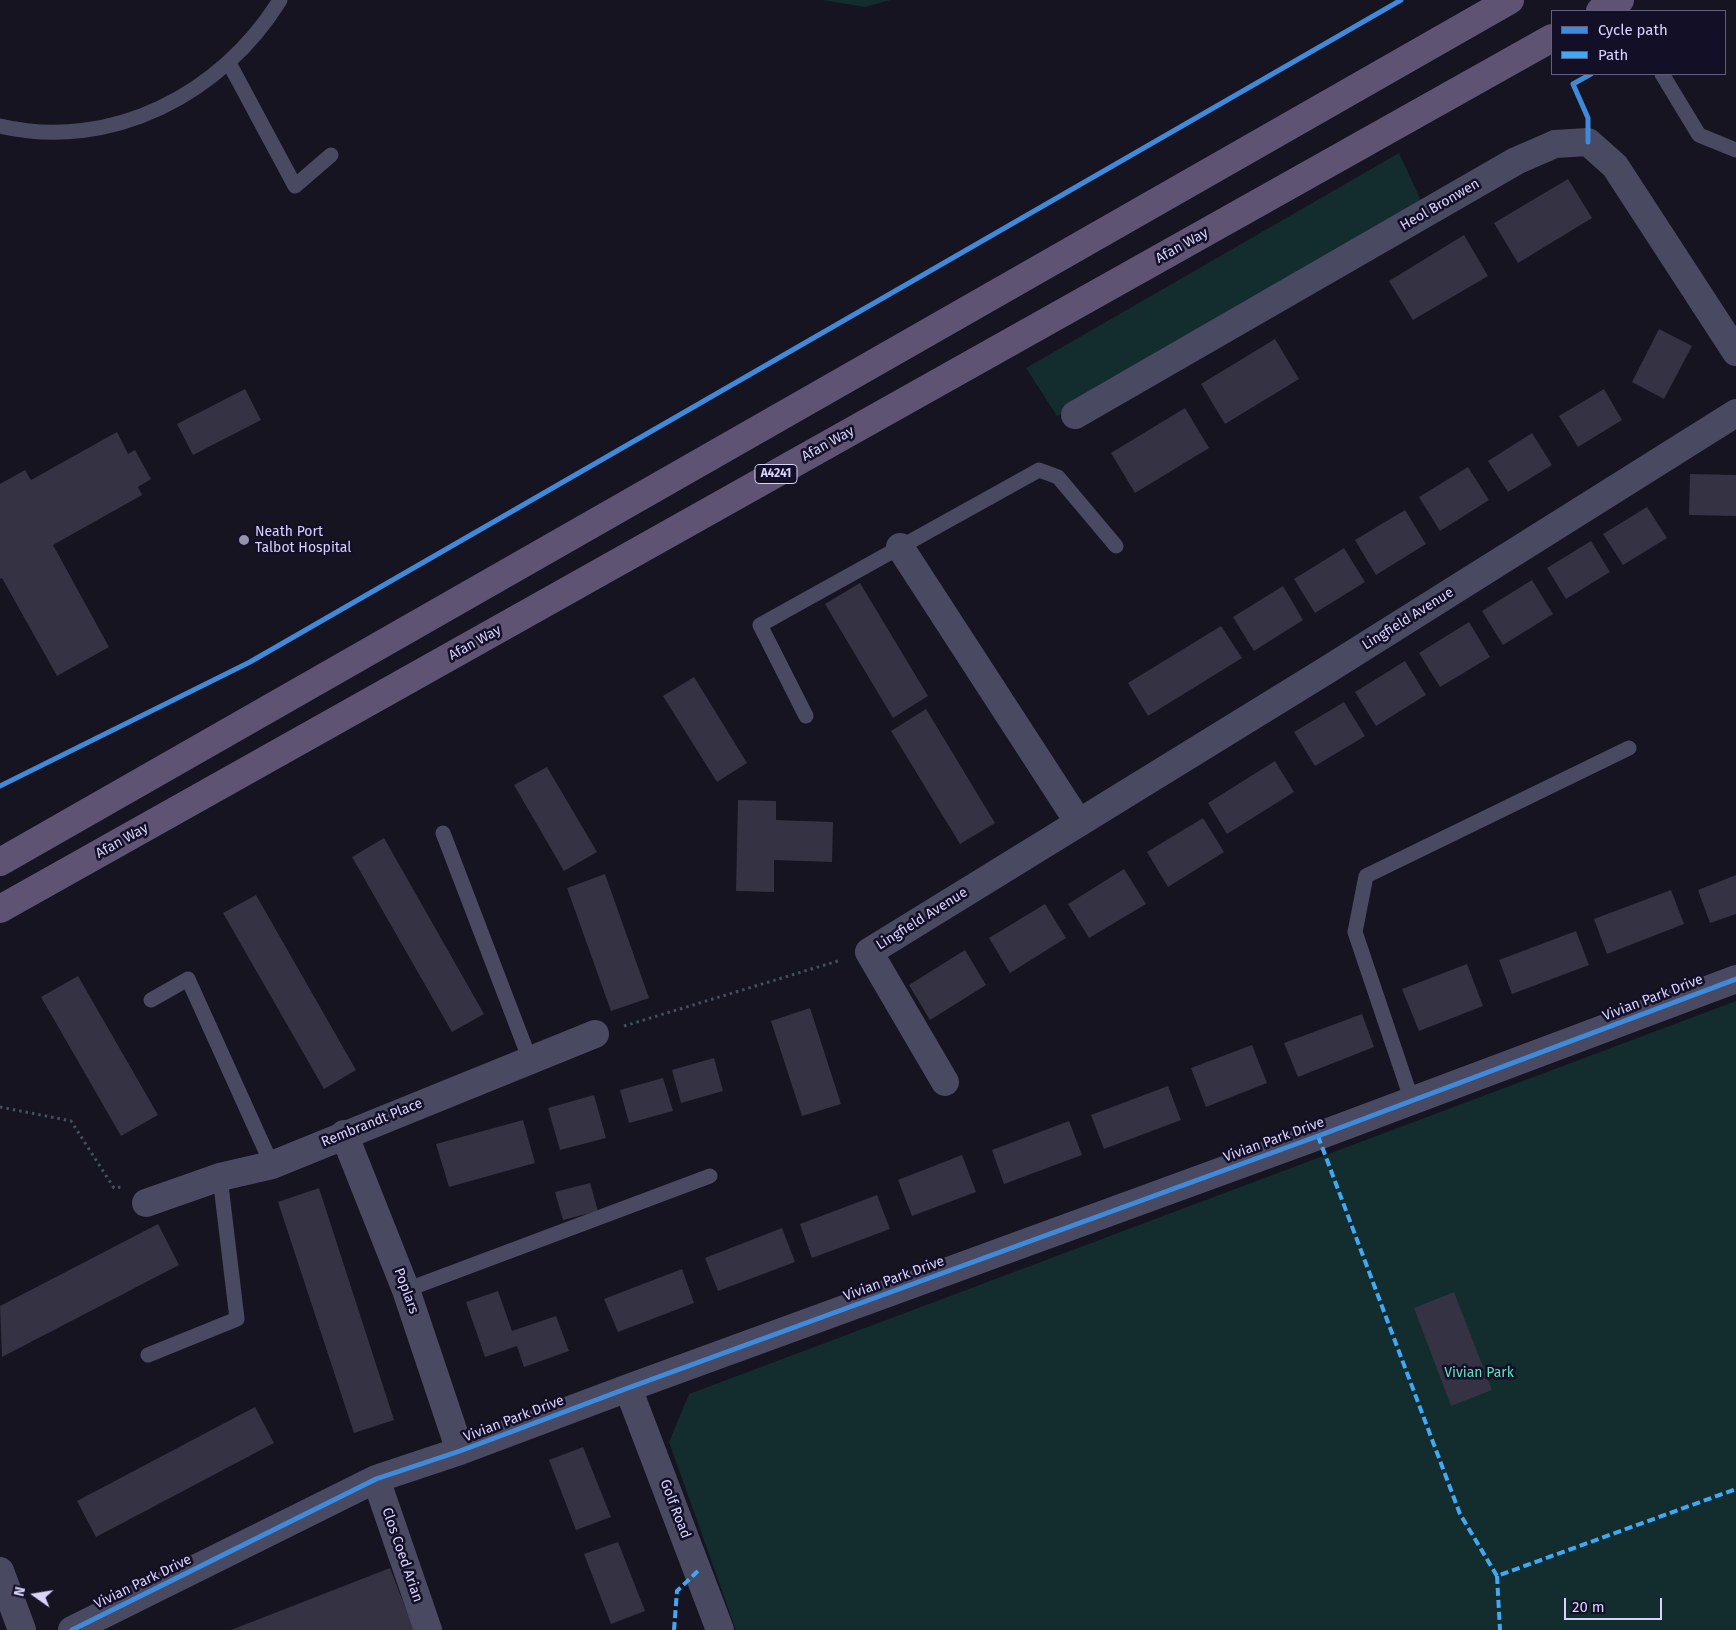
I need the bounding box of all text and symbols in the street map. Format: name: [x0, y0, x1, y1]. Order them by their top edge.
legend: [1551, 10, 1726, 75]
text: Cycle path: [1598, 21, 1668, 39]
text: Path: [1598, 46, 1628, 64]
street label: Heol Bronwen: [1397, 176, 1483, 234]
street label: Afan Way: [1153, 225, 1211, 267]
street label: Afan Way: [799, 423, 857, 465]
road number: A4241: [755, 464, 797, 484]
place label: Neath Port Talbot Hospital: [255, 524, 351, 556]
marker: Neath Port Talbot Hospital: [237, 533, 251, 547]
street label: Lingfield Avenue: [1359, 584, 1457, 654]
street label: Afan Way: [446, 622, 504, 664]
street label: Afan Way: [93, 820, 151, 862]
street label: Lingfield Avenue: [873, 884, 971, 954]
street label: Vivian Park Drive: [1600, 971, 1706, 1025]
street label: Rembrandt Place: [319, 1095, 425, 1151]
street label: Vivian Park Drive: [1221, 1114, 1327, 1166]
street label: Vivian Park Drive: [841, 1253, 947, 1305]
street label: Poplars: [390, 1266, 422, 1316]
park label: Vivian Park: [1444, 1365, 1514, 1381]
street label: Vivian Park Drive: [461, 1392, 567, 1446]
street label: Golf Road: [656, 1477, 694, 1541]
street label: Clos Coed Arian: [378, 1506, 426, 1604]
street label: Vivian Park Drive: [92, 1551, 194, 1613]
north arrow: [10, 1570, 60, 1620]
text: N: [11, 1585, 29, 1598]
scale bar: [1566, 1588, 1664, 1620]
text: 20 m: [1572, 1598, 1605, 1616]

